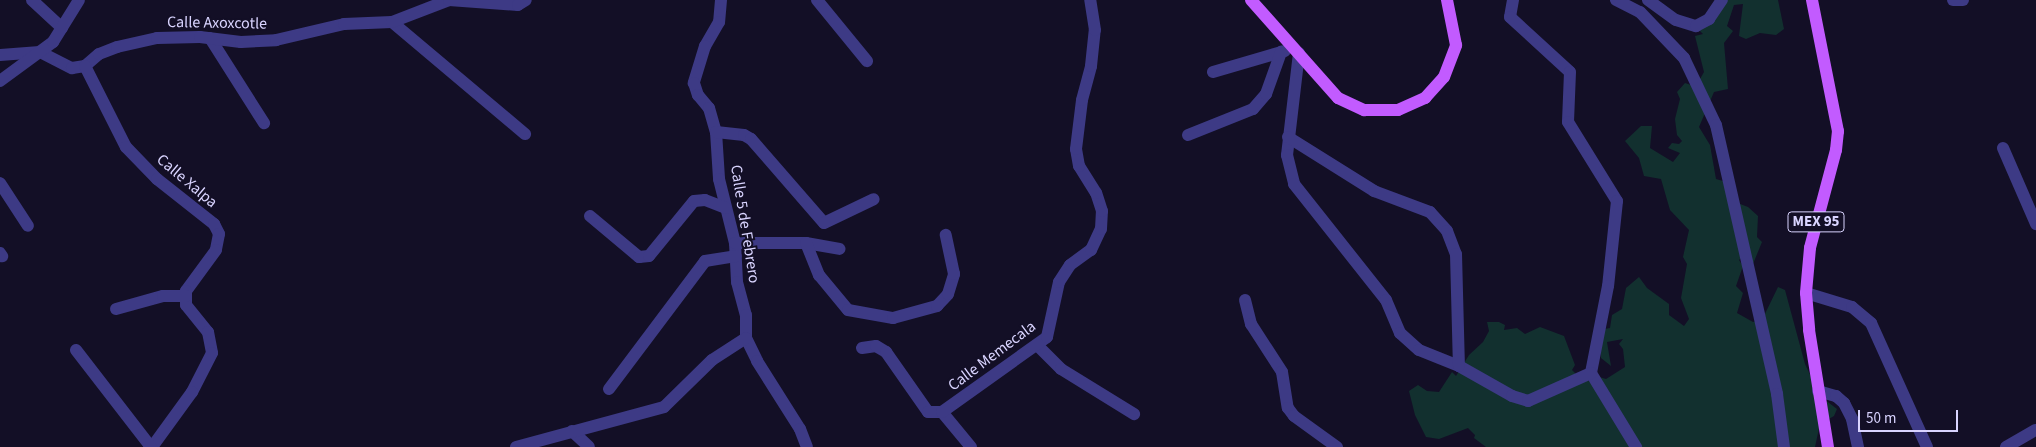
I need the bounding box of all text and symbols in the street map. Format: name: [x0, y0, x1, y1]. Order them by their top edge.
street label: Calle Axoxcotle: [167, 13, 267, 33]
street label: Calle Xalpa: [153, 150, 221, 212]
street label: Calle 5 de Febrero: [726, 163, 764, 285]
road number: MEX 95: [1787, 210, 1845, 234]
street label: Calle Memecala: [944, 317, 1040, 395]
scale bar: [1861, 400, 1961, 432]
text: 50 m: [1866, 408, 1896, 429]

